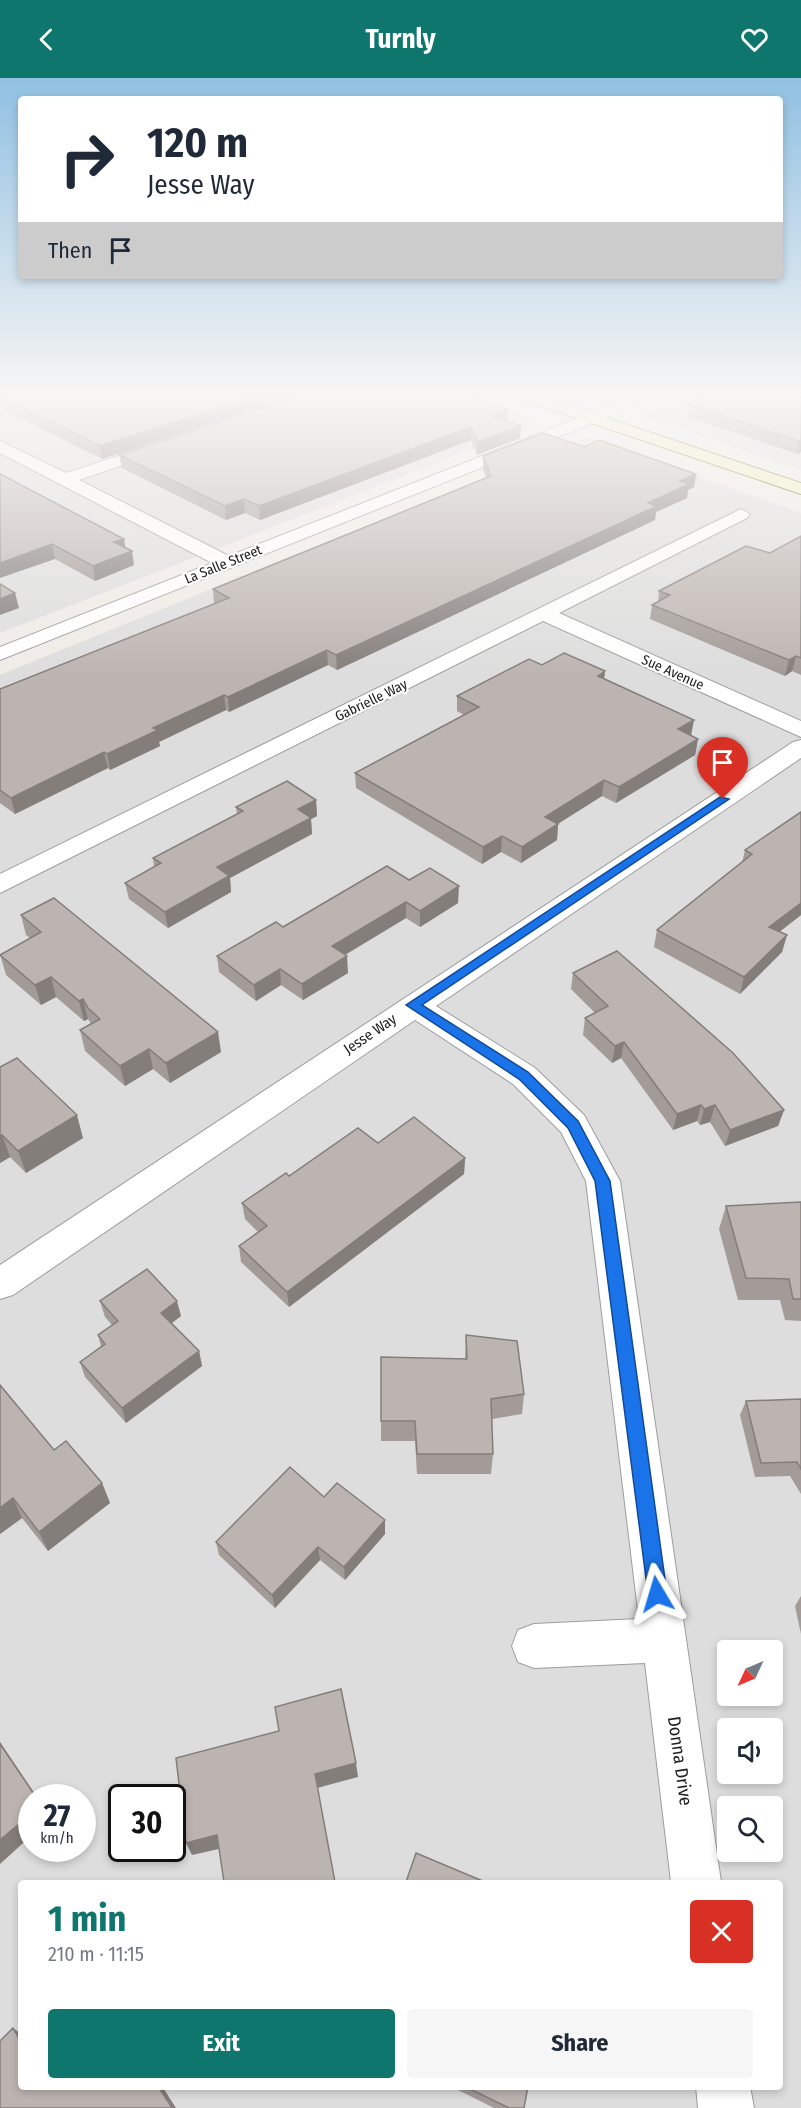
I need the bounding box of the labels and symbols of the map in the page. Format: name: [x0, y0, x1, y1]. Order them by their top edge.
street label: La Salle Street: [182, 541, 265, 588]
street label: Sue Avenue: [639, 651, 707, 694]
street label: Gabrielle Way: [332, 675, 411, 725]
pin: [697, 737, 748, 799]
street label: Jesse Way: [340, 1010, 400, 1058]
position arrow: [625, 1562, 689, 1626]
north arrow: [717, 1640, 783, 1706]
street label: Donna Drive: [663, 1715, 697, 1807]
speed limit sign: 30: [108, 1784, 186, 1862]

